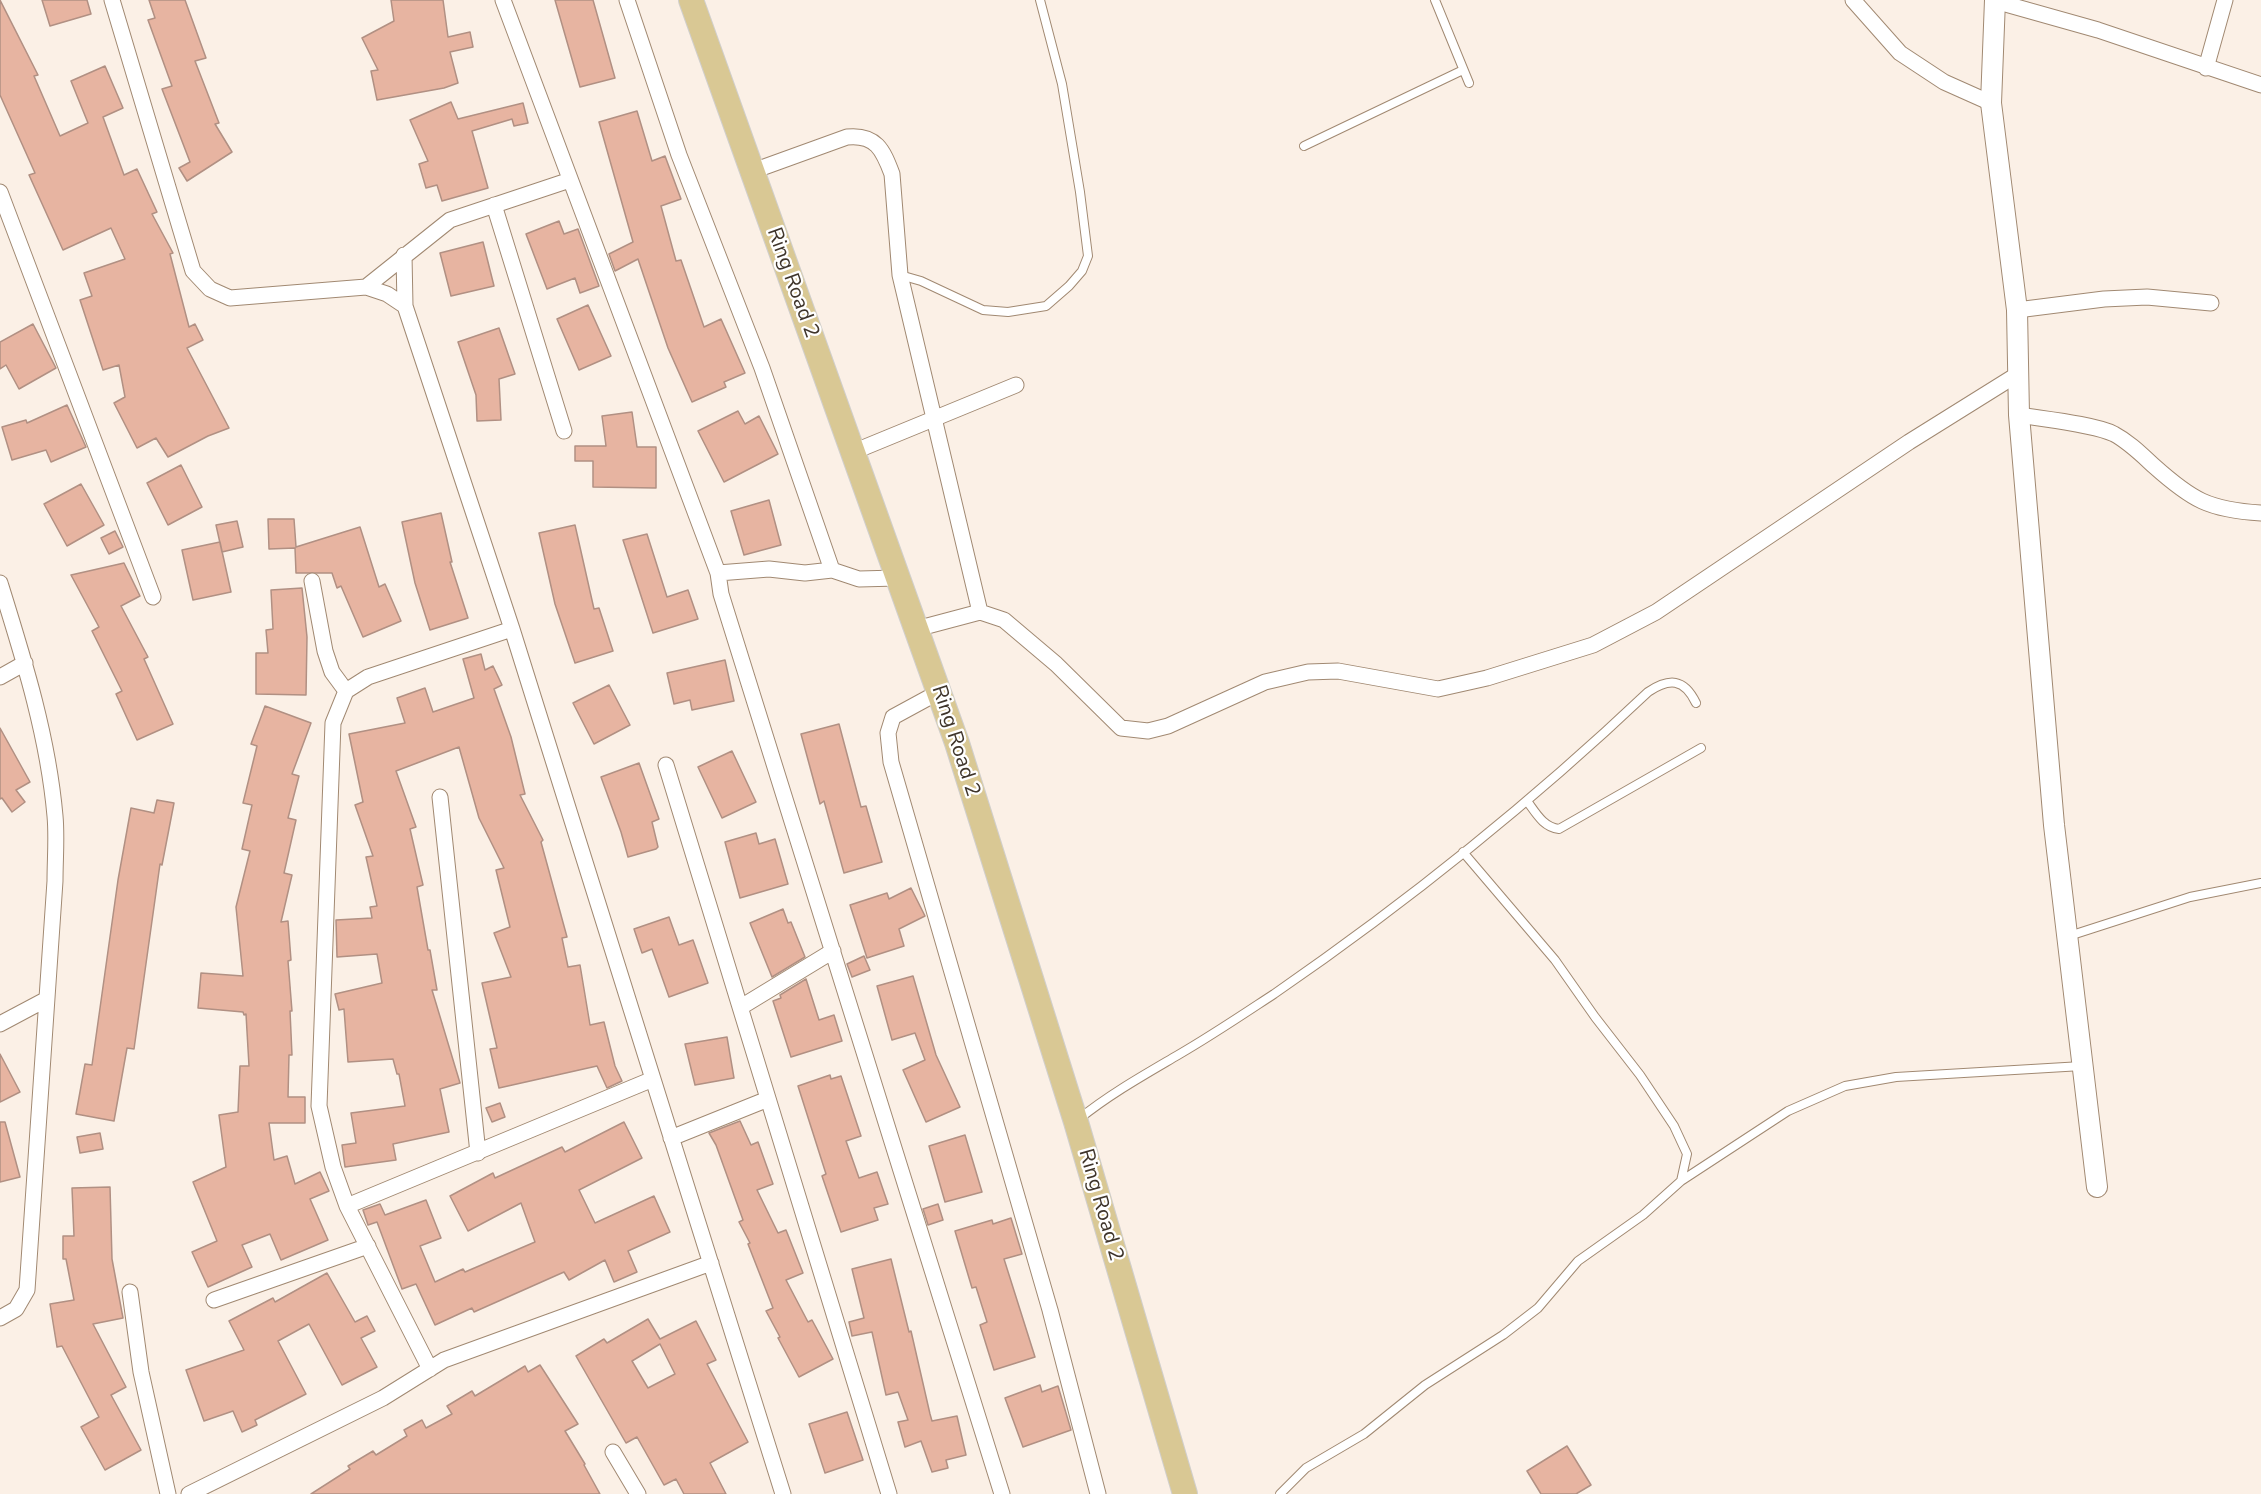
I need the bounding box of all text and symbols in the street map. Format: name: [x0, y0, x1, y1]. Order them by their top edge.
street label: Ring Road 2: [760, 224, 824, 342]
street label: Ring Road 2: [925, 682, 985, 800]
street label: Ring Road 2: [1072, 1146, 1128, 1264]

